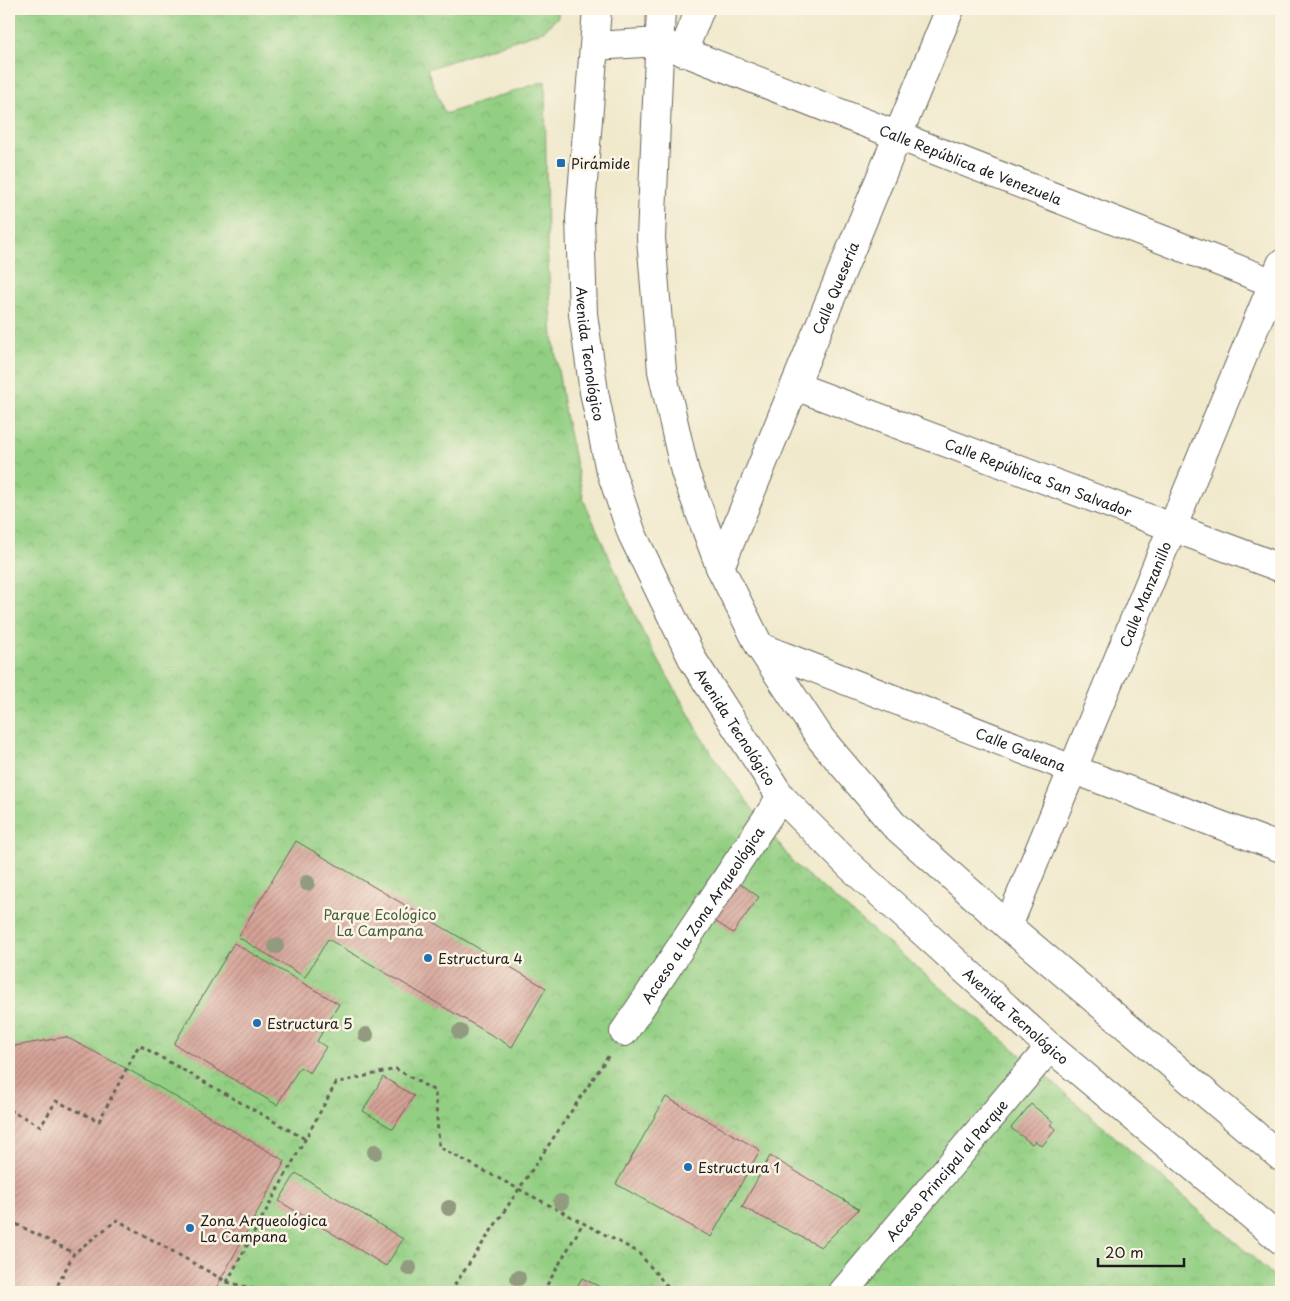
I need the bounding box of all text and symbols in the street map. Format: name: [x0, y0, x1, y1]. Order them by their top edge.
street label: Calle República de Venezuela: [876, 119, 1065, 210]
place label: Pirámide: [571, 153, 630, 174]
marker: Pirámide: [555, 157, 567, 169]
street label: Calle Quesería: [807, 238, 864, 337]
street label: Avenida Tecnológico: [572, 286, 610, 423]
street label: Calle República San Salvador: [942, 433, 1136, 522]
street label: Calle Manzanillo: [1114, 538, 1176, 650]
street label: Avenida Tecnológico: [690, 664, 781, 790]
street label: Calle Galeana: [973, 722, 1069, 776]
street label: Acceso a la Zona Arqueológica: [636, 822, 769, 1007]
park label: Parque Ecológico La Campana: [323, 904, 437, 941]
place label: Estructura 4: [438, 948, 523, 969]
marker: Estructura 4: [422, 952, 434, 964]
street label: Avenida Tecnológico: [959, 963, 1074, 1069]
place label: Estructura 5: [267, 1013, 353, 1034]
marker: Estructura 5: [251, 1017, 263, 1029]
street label: Acceso Principal al Parque: [880, 1094, 1012, 1245]
place label: Estructura 1: [698, 1157, 780, 1178]
marker: Estructura 1: [682, 1161, 694, 1173]
place label: Zona Arqueológica La Campana: [200, 1210, 327, 1247]
marker: Zona Arqueológica La Campana: [184, 1222, 196, 1234]
scale bar: [1098, 1236, 1184, 1268]
text: 20 m: [1105, 1240, 1144, 1263]

